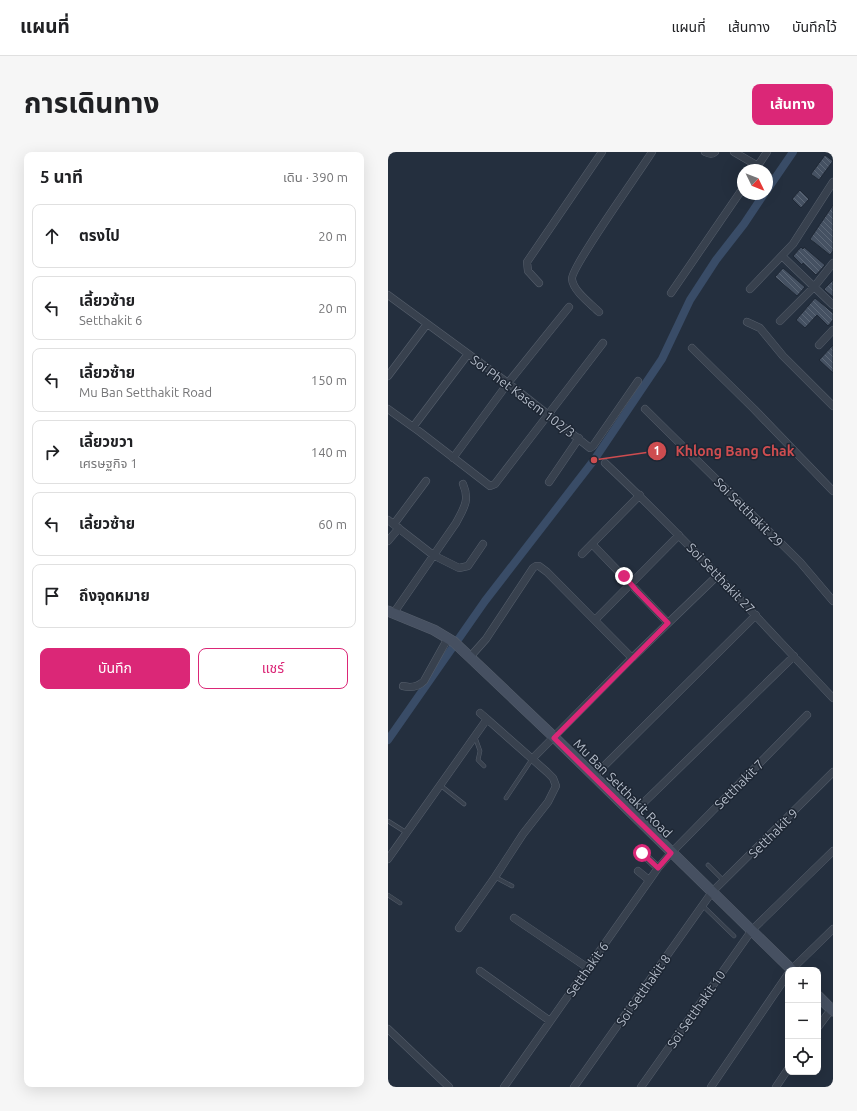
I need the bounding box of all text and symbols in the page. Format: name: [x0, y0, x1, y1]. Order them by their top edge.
text: แผนที่: [20, 15, 70, 37]
text: แผนที่: [672, 19, 706, 35]
text: เส้นทาง: [728, 19, 770, 35]
text: บันทึกไว้: [792, 19, 837, 35]
button: เส้นทาง: [752, 84, 833, 125]
text: การเดินทาง: [24, 87, 159, 118]
north arrow: [737, 164, 773, 200]
text: 5 นาที: [40, 167, 83, 186]
text: เดิน · 390 m: [283, 170, 348, 184]
icon: ahead: [41, 225, 63, 247]
text: ตรงไป: [79, 227, 120, 244]
text: 20 m: [318, 229, 347, 243]
text: เลี้ยวซ้าย: [79, 292, 135, 309]
icon: left: [41, 297, 63, 319]
text: 20 m: [318, 301, 347, 315]
text: Setthakit 6: [79, 313, 142, 327]
street label: Soi Phet Kasem 102/3: [468, 352, 578, 440]
text: เลี้ยวซ้าย: [79, 364, 135, 381]
icon: left: [41, 369, 63, 391]
text: 150 m: [311, 373, 347, 387]
text: Mu Ban Setthakit Road: [79, 385, 212, 399]
text: เลี้ยวขวา: [79, 433, 133, 450]
callout: Khlong Bang Chak: [647, 438, 802, 464]
icon: right: [41, 441, 63, 463]
text: Khlong Bang Chak: [675, 443, 795, 459]
text: 1: [654, 444, 660, 457]
text: 140 m: [311, 445, 347, 459]
text: เศรษฐกิจ 1: [79, 456, 138, 470]
street label: Soi Setthakit 29: [712, 475, 786, 549]
icon: left: [41, 513, 63, 535]
text: เลี้ยวซ้าย: [79, 515, 135, 532]
text: 60 m: [318, 517, 347, 531]
street label: Soi Setthakit 27: [684, 540, 758, 616]
route end: [615, 567, 633, 585]
icon: arrive: [41, 585, 63, 607]
text: ถึงจุดหมาย: [79, 587, 150, 604]
button: บันทึก: [40, 648, 190, 689]
button: แชร์: [198, 648, 348, 689]
street label: Mu Ban Setthakit Road: [571, 736, 675, 840]
street label: Setthakit 7: [712, 757, 766, 811]
street label: Setthakit 9: [746, 806, 800, 860]
route start: [633, 844, 651, 862]
street label: Setthakit 6: [563, 939, 611, 999]
street label: Soi Setthakit 8: [613, 952, 673, 1028]
map controls: [785, 967, 821, 1075]
button: +: [785, 967, 821, 1003]
street label: Soi Setthakit 10: [664, 968, 728, 1050]
button: −: [785, 1003, 821, 1039]
button: locate: [785, 1039, 821, 1075]

